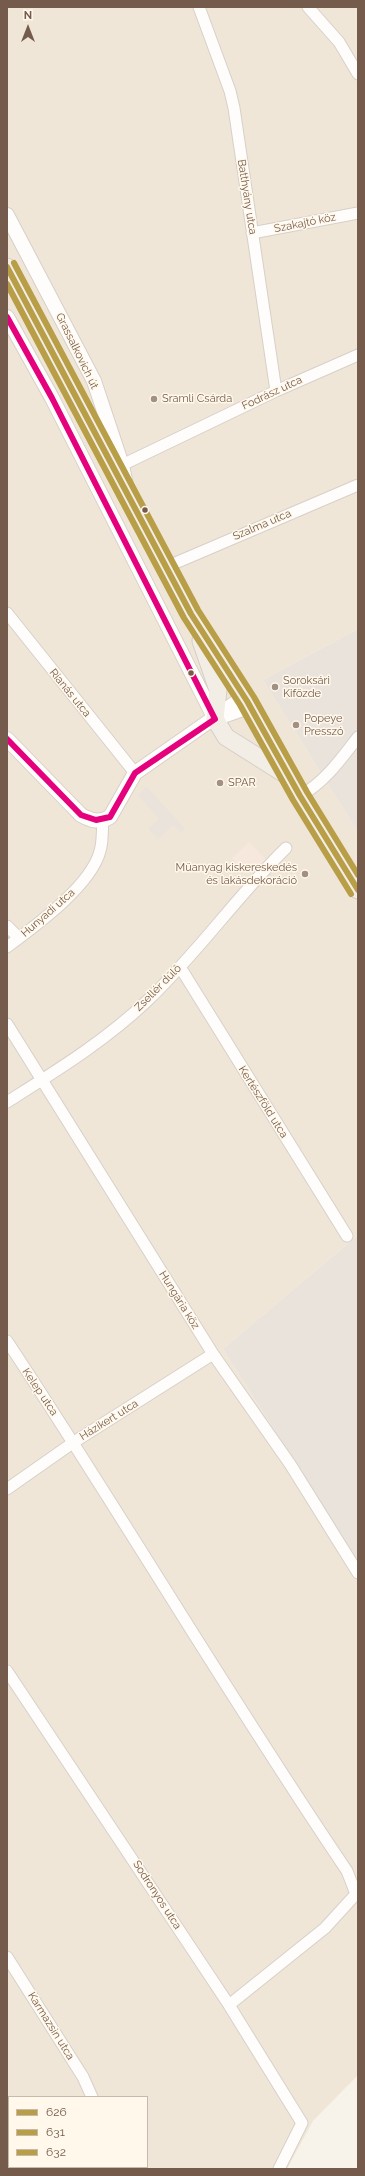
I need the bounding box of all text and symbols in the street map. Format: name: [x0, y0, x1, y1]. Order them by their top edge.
north arrow: [8, 8, 48, 48]
text: N: [24, 9, 32, 22]
street label: Batthyány utca: [235, 158, 259, 236]
street label: Szakajtó köz: [273, 211, 337, 235]
street label: Grassalkovich út: [53, 311, 101, 391]
street label: Fodrász utca: [240, 373, 304, 413]
place label: Sramli Csárda: [162, 392, 232, 406]
marker: Sramli Csárda: [149, 394, 159, 404]
unlabelled marker: [140, 505, 150, 515]
street label: Szalma utca: [231, 507, 293, 543]
street label: Rianás utca: [47, 666, 93, 720]
unlabelled marker: [186, 668, 196, 678]
place label: Soroksári Kifőzde: [283, 674, 330, 700]
marker: Soroksári Kifőzde: [270, 682, 280, 692]
place label: Popeye Presszó: [304, 712, 343, 738]
marker: Popeye Presszó: [291, 720, 301, 730]
place label: SPAR: [228, 776, 256, 790]
marker: SPAR: [215, 778, 225, 788]
place label: Műanyag kiskereskedés és lakásdekoráció: [176, 861, 297, 887]
marker: Műanyag kiskereskedés és lakásdekoráció: [300, 869, 310, 879]
street label: Hunyadi utca: [18, 886, 78, 940]
street label: Zsellér dűlő: [132, 962, 184, 1014]
street label: Kertészföld utca: [236, 1063, 290, 1141]
street label: Hungária köz: [156, 1268, 202, 1332]
street label: Kelep utca: [19, 1366, 61, 1418]
street label: Házikert utca: [77, 1397, 141, 1443]
street label: Sodronyos utca: [130, 1858, 184, 1932]
street label: Karmazsin utca: [25, 1990, 77, 2062]
legend: [8, 2096, 148, 2168]
text: 626: [46, 2105, 67, 2119]
text: 631: [46, 2125, 65, 2139]
text: 632: [46, 2145, 66, 2159]

